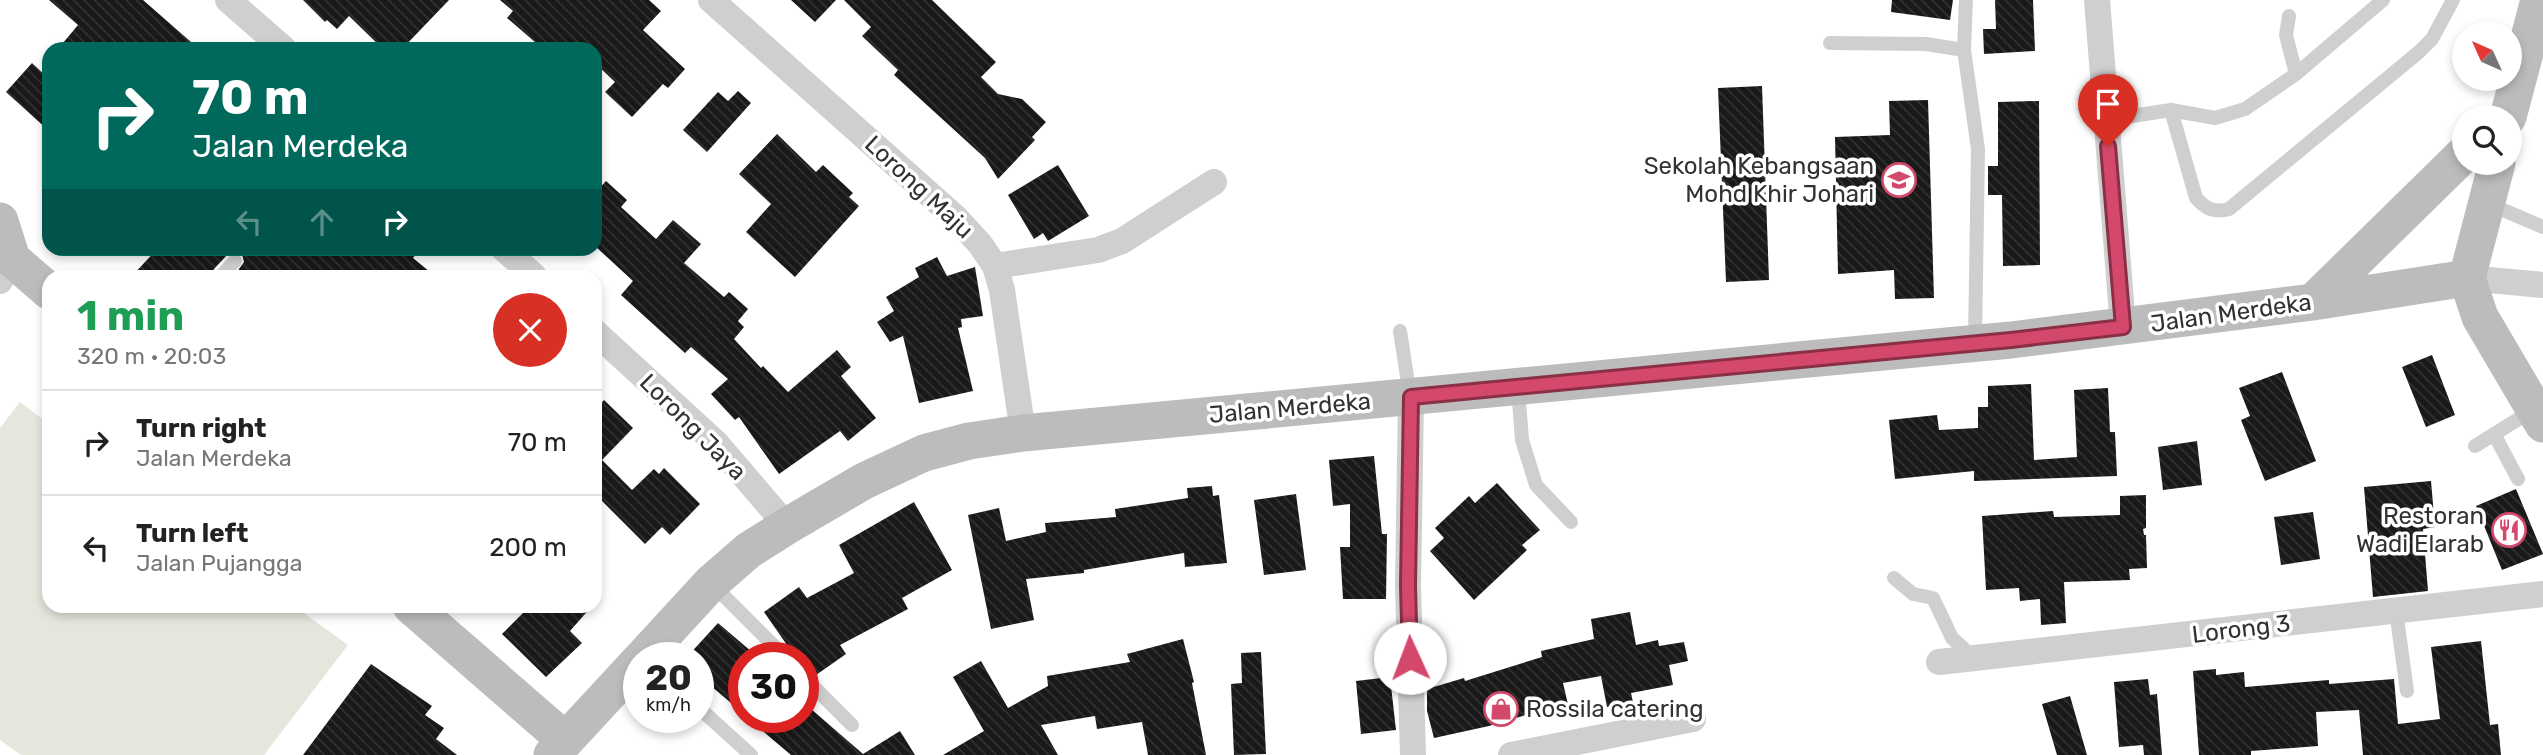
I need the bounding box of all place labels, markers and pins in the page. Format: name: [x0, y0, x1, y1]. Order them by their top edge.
pin: [2078, 74, 2138, 146]
place label: Sekolah Kebangsaan Mohd Khir Johari: [1644, 152, 1874, 208]
school or university icon: Sekolah Kebangsaan Mohd Khir Johari: [1880, 161, 1918, 199]
place label: Restoran Wadi Elarab: [2356, 502, 2484, 558]
restaurant icon: Restoran Wadi Elarab: [2490, 511, 2528, 549]
shop icon: Rossila catering: [1482, 690, 1520, 728]
place label: Rossila catering: [1526, 695, 1704, 723]

